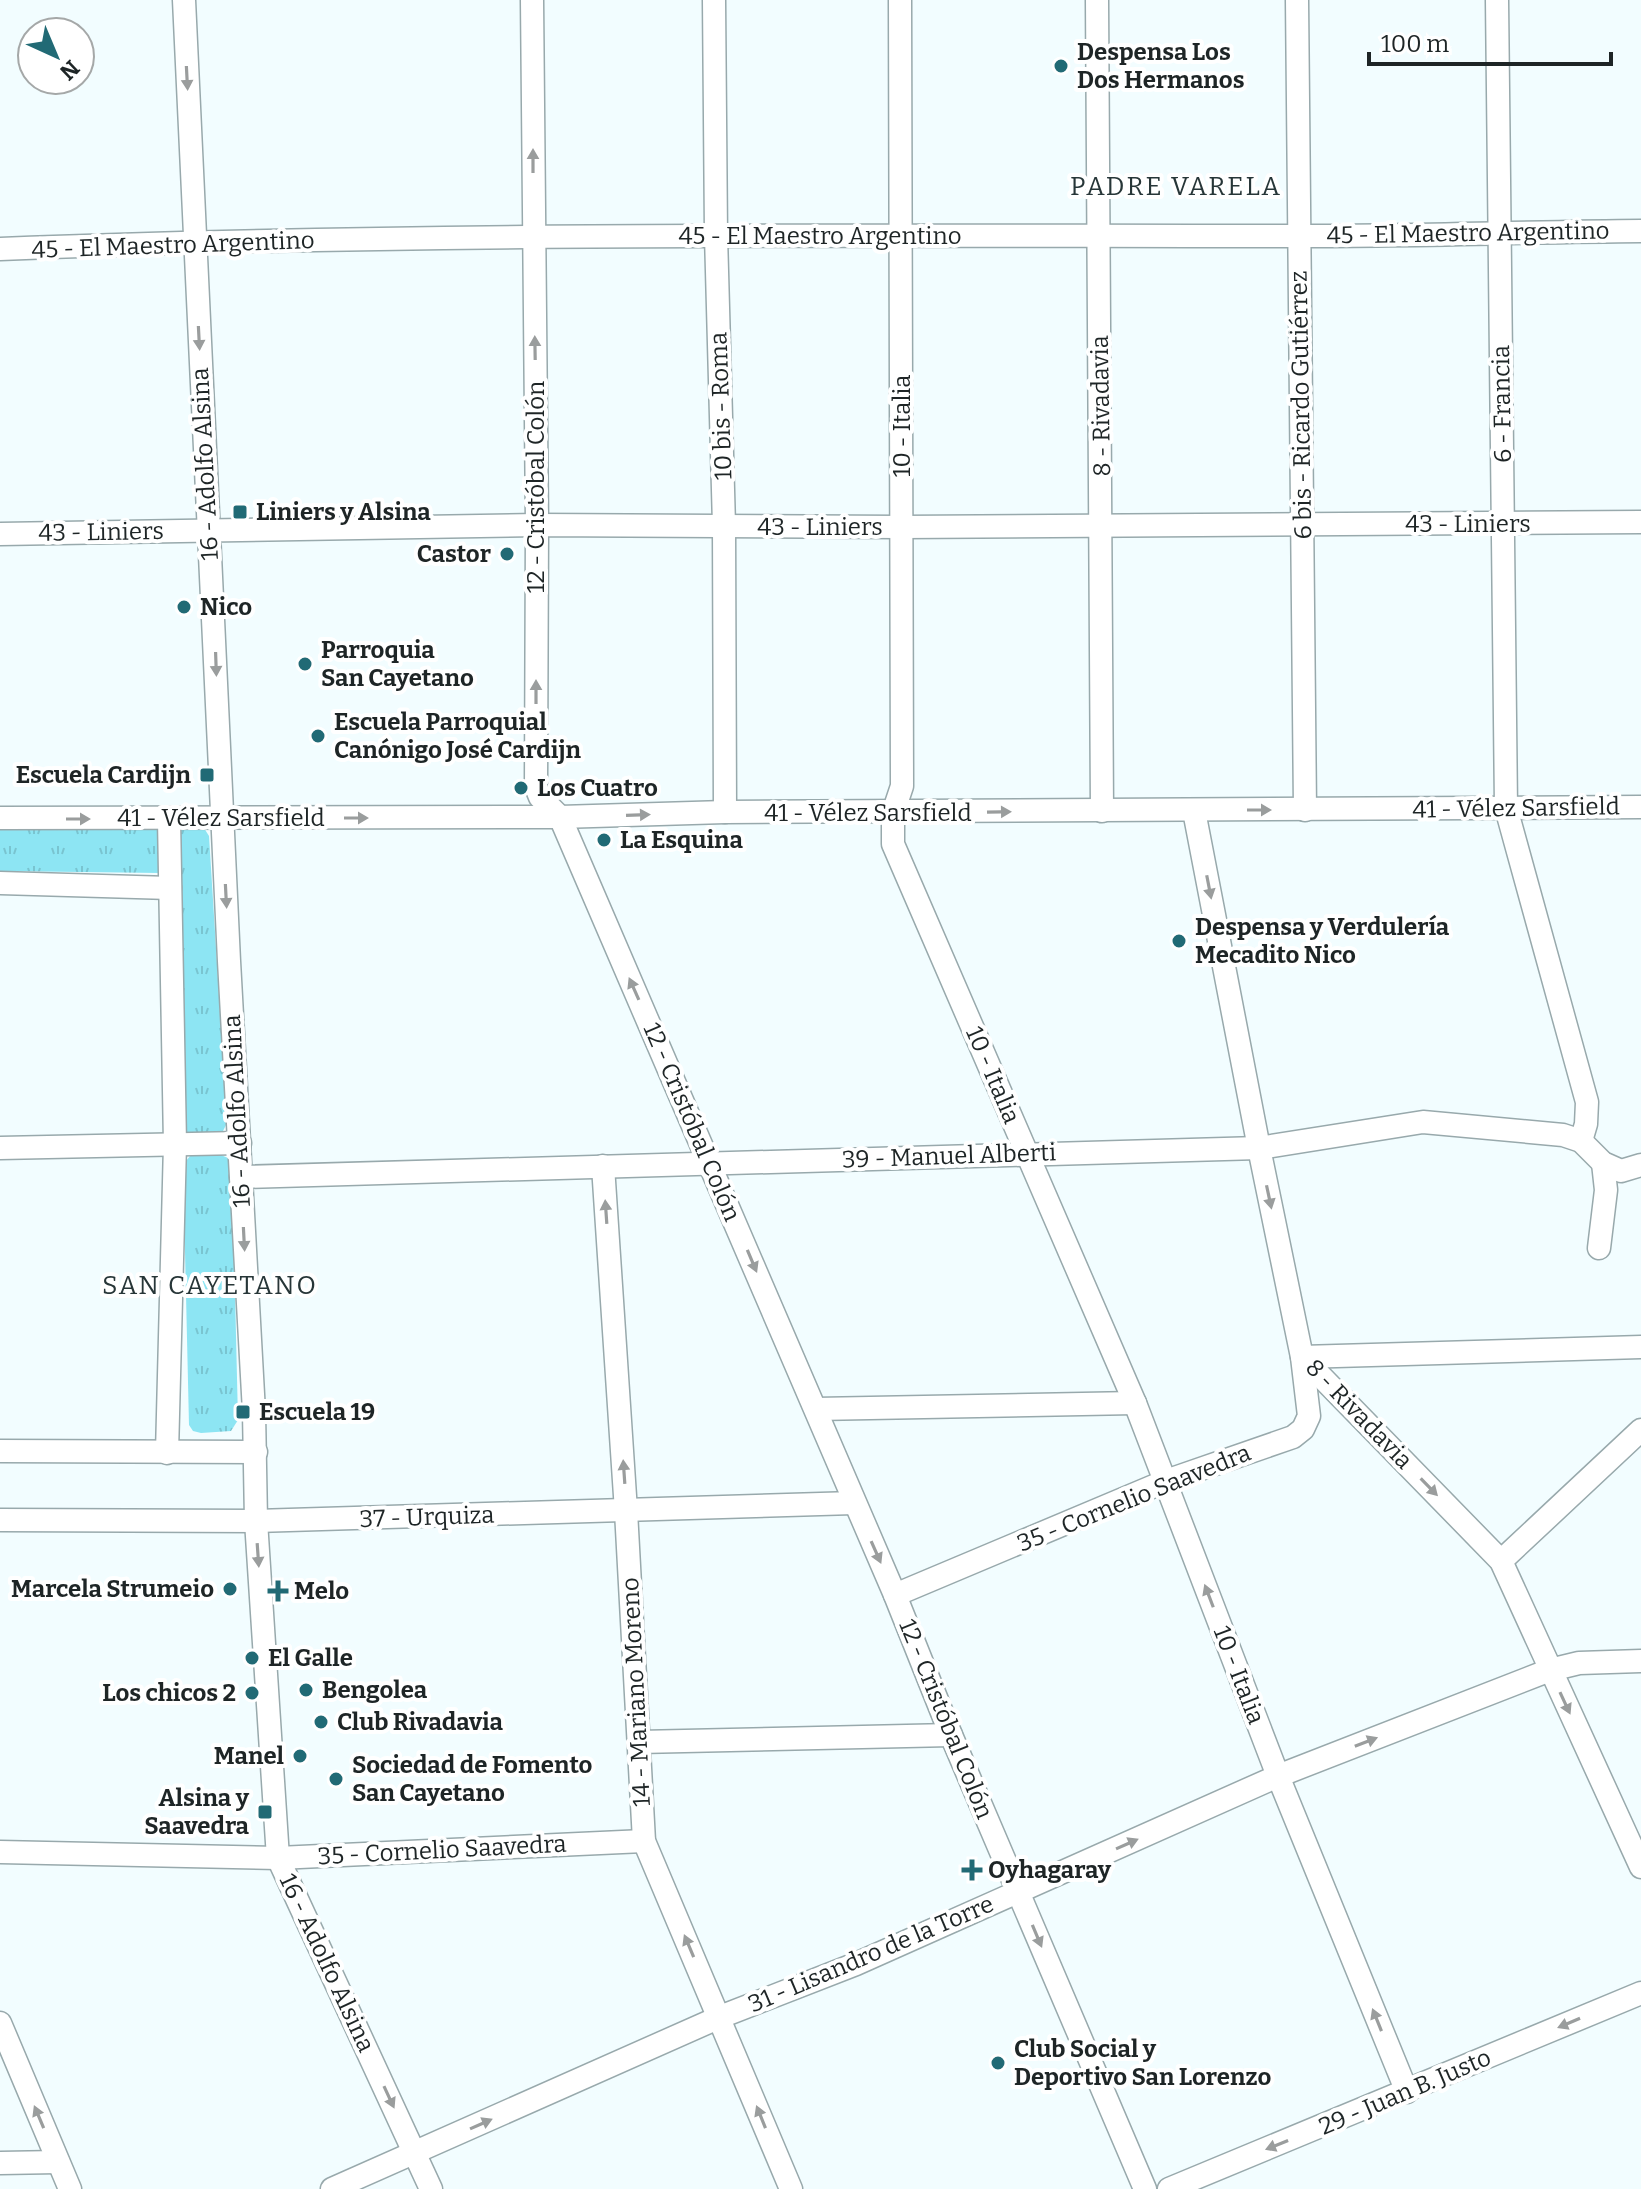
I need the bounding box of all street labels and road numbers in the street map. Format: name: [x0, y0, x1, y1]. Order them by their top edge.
street label: 45 - El Maestro Argentino: [1326, 217, 1610, 249]
street label: 45 - El Maestro Argentino: [679, 222, 962, 250]
street label: 45 - El Maestro Argentino: [31, 226, 315, 264]
street label: 6 bis - Ricardo Gutiérrez: [1285, 270, 1317, 540]
street label: 10 bis - Roma: [704, 331, 738, 481]
street label: 8 - Rivadavia: [1086, 335, 1116, 477]
street label: 6 - Francia: [1487, 345, 1517, 463]
street label: 16 - Adolfo Alsina: [186, 367, 224, 561]
street label: 10 - Italia: [888, 375, 916, 477]
street label: 12 - Cristóbal Colón: [522, 381, 550, 593]
street label: 43 - Liniers: [1405, 510, 1531, 538]
street label: 43 - Liniers: [757, 513, 883, 541]
street label: 43 - Liniers: [38, 517, 164, 547]
street label: 41 - Vélez Sarsfield: [1412, 792, 1620, 824]
street label: 41 - Vélez Sarsfield: [764, 799, 972, 827]
street label: 41 - Vélez Sarsfield: [117, 804, 325, 832]
street label: 16 - Adolfo Alsina: [218, 1014, 256, 1208]
street label: 12 - Cristóbal Colón: [638, 1019, 746, 1225]
street label: 10 - Italia: [960, 1022, 1026, 1128]
street label: 39 - Manuel Alberti: [841, 1138, 1057, 1174]
street label: 8 - Rivadavia: [1300, 1353, 1418, 1475]
street label: 35 - Cornelio Saavedra: [1013, 1438, 1255, 1558]
street label: 37 - Urquiza: [359, 1501, 495, 1533]
street label: 14 - Mariano Moreno: [616, 1577, 656, 1807]
street label: 12 - Cristóbal Colón: [893, 1615, 999, 1823]
street label: 10 - Italia: [1208, 1622, 1270, 1728]
street label: 35 - Cornelio Saavedra: [317, 1830, 567, 1870]
street label: 16 - Adolfo Alsina: [273, 1870, 381, 2056]
street label: 31 - Lisandro de la Torre: [744, 1890, 998, 2018]
street label: 29 - Juan B. Justo: [1315, 2043, 1495, 2141]

